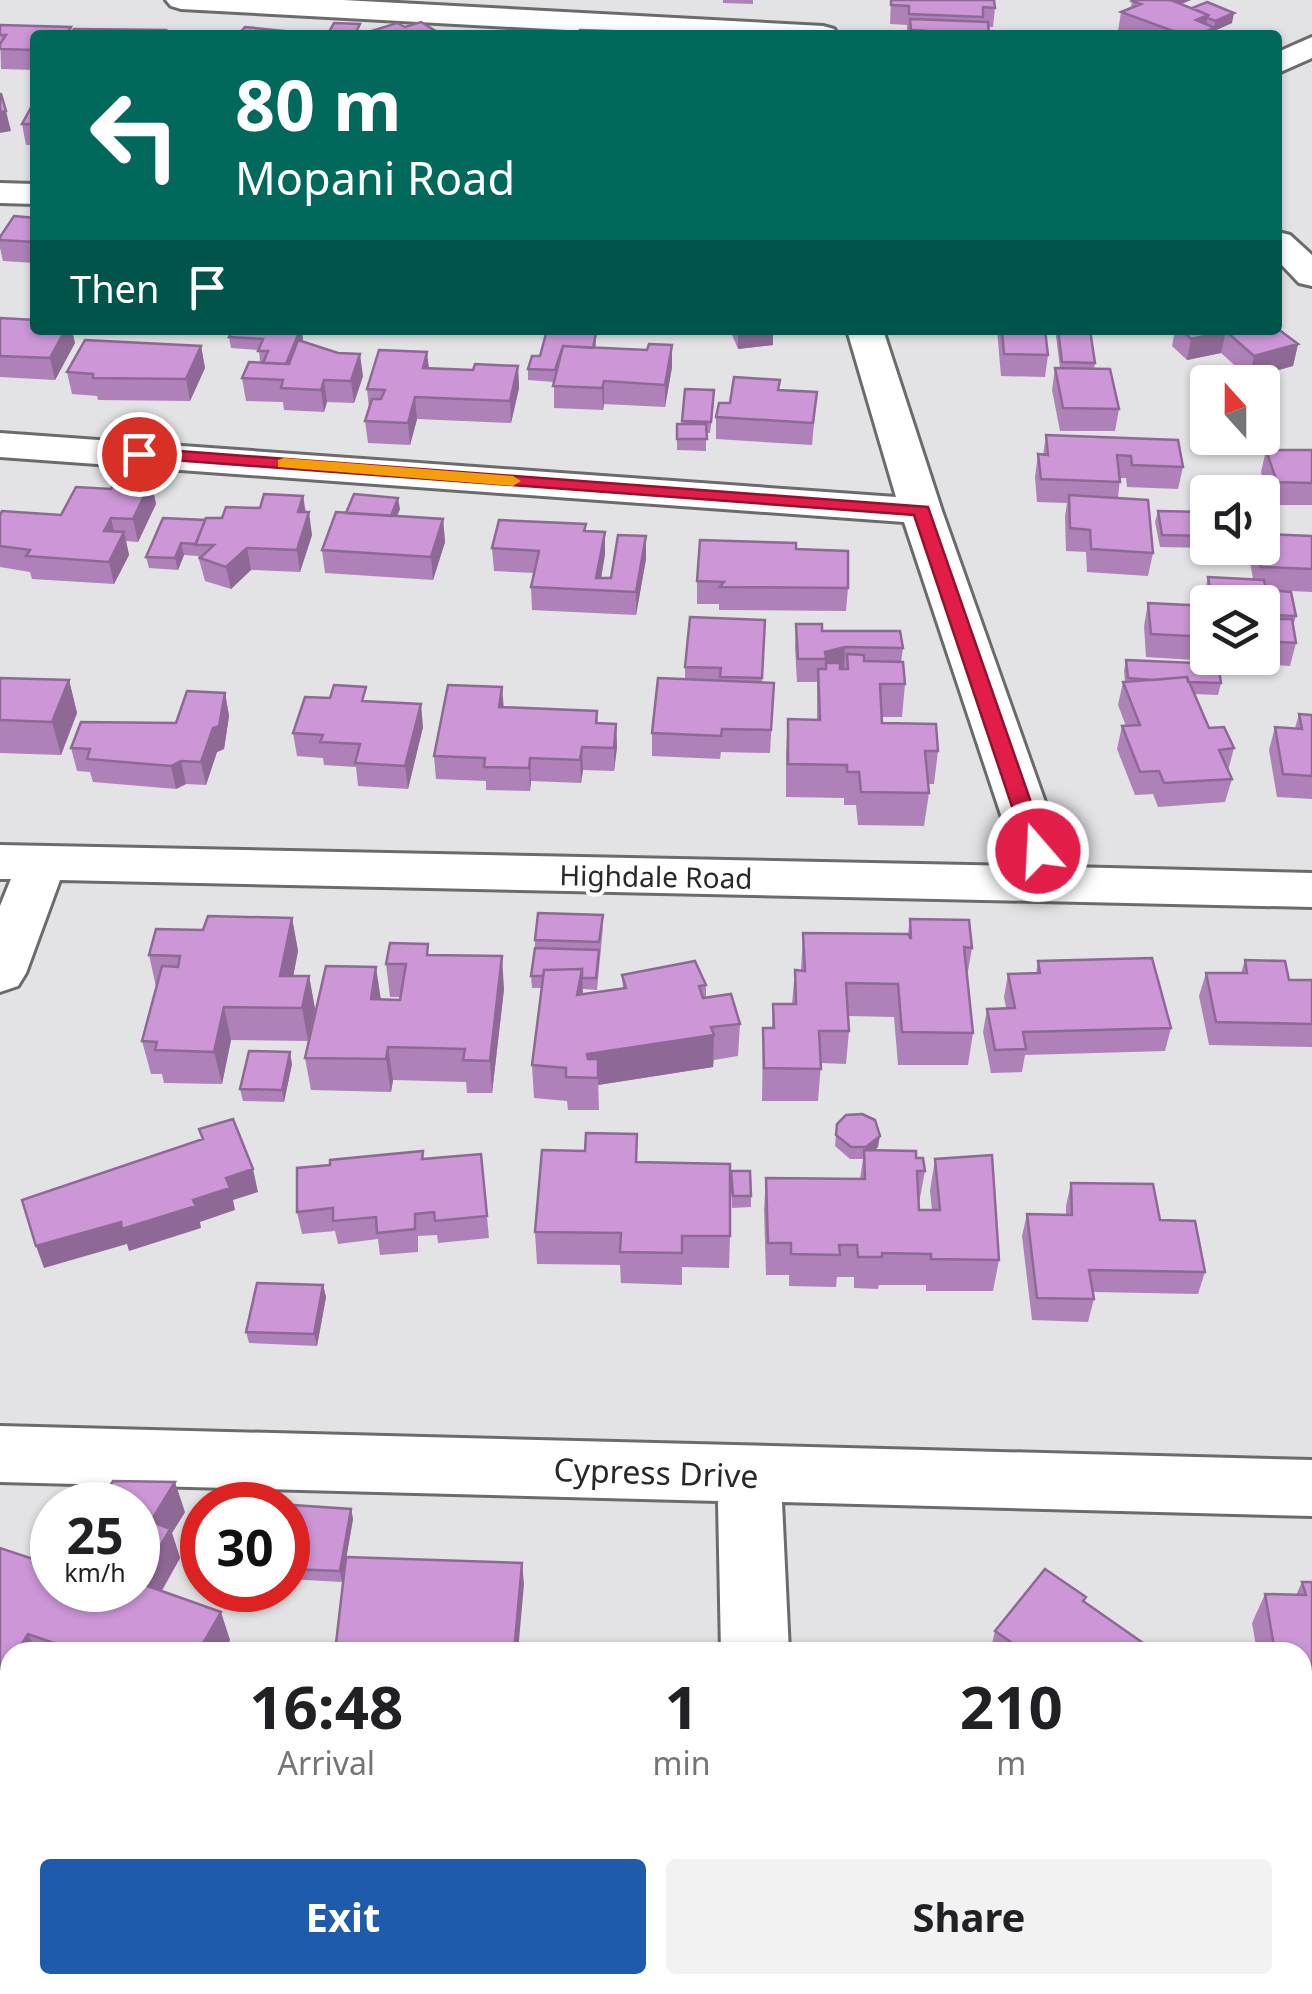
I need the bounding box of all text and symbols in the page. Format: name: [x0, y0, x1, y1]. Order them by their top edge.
text: 80 m: [235, 56, 402, 152]
icon: left: [70, 70, 200, 200]
text: Mopani Road: [235, 147, 515, 208]
icon: arrive: [180, 260, 235, 315]
text: Then: [70, 262, 160, 314]
north arrow: [1190, 365, 1280, 455]
map controls: [1190, 365, 1280, 675]
pin: [97, 412, 182, 497]
icon: arrive: [112, 427, 167, 482]
button: sound: [1190, 475, 1280, 565]
button: layers: [1190, 585, 1280, 675]
position arrow: [986, 799, 1090, 903]
street label: Highdale Road: [559, 855, 753, 897]
street label: Cypress Drive: [553, 1447, 759, 1497]
speed limit sign: 30: [180, 1482, 310, 1612]
text: 25: [66, 1501, 124, 1569]
text: km/h: [64, 1555, 126, 1589]
text: 16:48: [249, 1665, 403, 1747]
text: 1: [664, 1665, 699, 1747]
text: 210: [960, 1665, 1063, 1747]
text: Arrival: [278, 1741, 375, 1784]
text: min: [653, 1741, 711, 1784]
text: m: [996, 1741, 1026, 1784]
button: Exit: [40, 1859, 646, 1974]
button: Share: [666, 1859, 1272, 1974]

